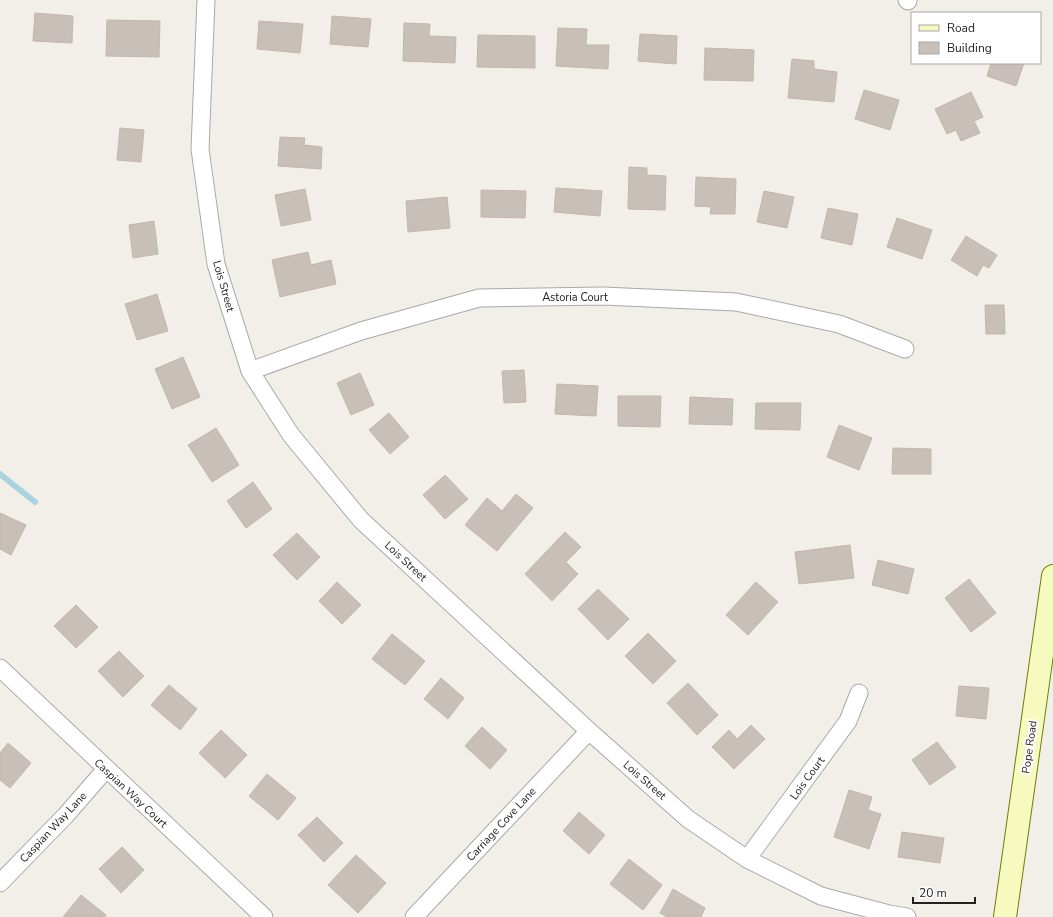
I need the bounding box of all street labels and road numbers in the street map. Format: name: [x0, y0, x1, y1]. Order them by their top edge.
street label: Lois Street: [209, 259, 238, 314]
street label: Astoria Court: [542, 290, 608, 305]
street label: Lois Street: [381, 538, 430, 585]
street label: Pope Road: [1018, 720, 1041, 775]
street label: Lois Court: [787, 754, 828, 803]
street label: Caspian Way Court: [91, 755, 171, 831]
street label: Lois Street: [620, 757, 670, 803]
street label: Carriage Cove Lane: [463, 784, 540, 864]
street label: Caspian Way Lane: [17, 789, 90, 866]

